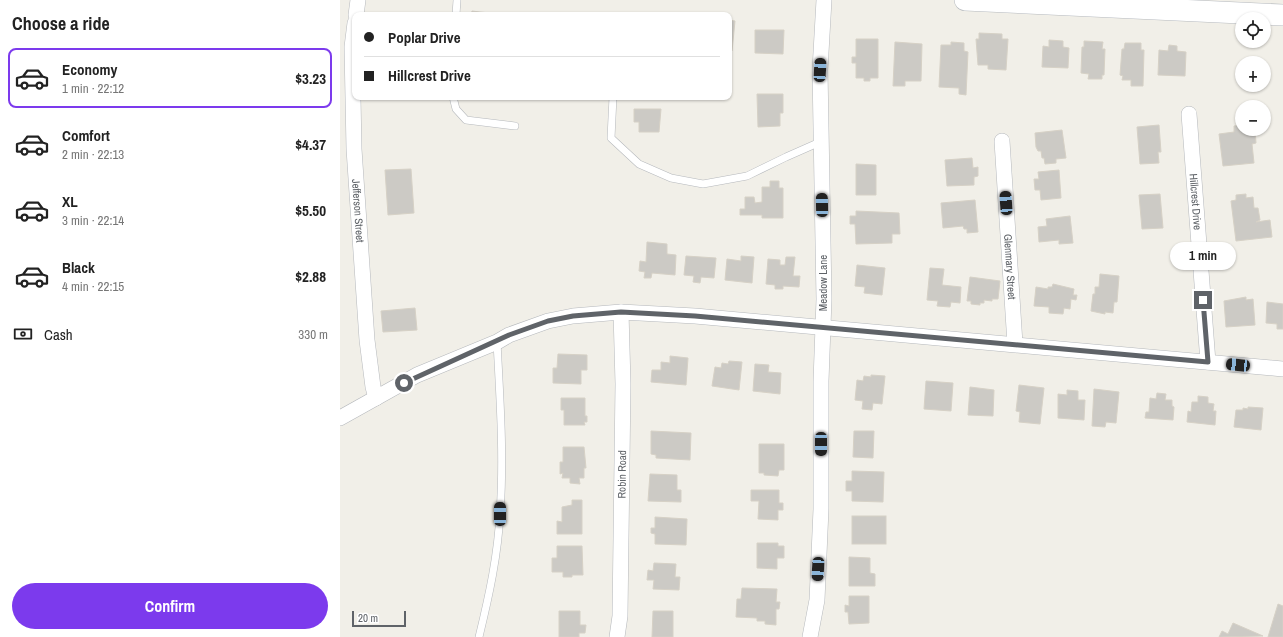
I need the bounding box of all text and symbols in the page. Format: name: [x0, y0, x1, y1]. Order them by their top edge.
text: Choose a ride: [12, 11, 110, 36]
map controls: [1235, 12, 1271, 136]
button: locate: [1235, 12, 1271, 48]
text: Poplar Drive: [388, 27, 460, 48]
button: +: [1235, 56, 1271, 92]
car: [813, 58, 827, 82]
text: Economy: [62, 59, 117, 80]
icon: car: [14, 60, 50, 96]
text: Hillcrest Drive: [388, 65, 471, 86]
text: $3.23: [295, 68, 326, 89]
text: 1 min · 22:12: [62, 80, 124, 97]
button: −: [1235, 100, 1271, 136]
text: Comfort: [62, 125, 110, 146]
icon: car: [14, 126, 50, 162]
text: $4.37: [295, 134, 326, 155]
text: 2 min · 22:13: [62, 146, 124, 163]
street label: Hillcrest Drive: [1187, 173, 1205, 231]
street label: Jefferson Street: [349, 178, 367, 243]
text: XL: [62, 191, 78, 212]
car: [999, 191, 1013, 215]
icon: car: [14, 192, 50, 228]
car: [816, 193, 828, 217]
text: $5.50: [295, 200, 326, 221]
text: 3 min · 22:14: [62, 212, 124, 229]
street label: Glenmary Street: [1001, 233, 1019, 301]
callout: 1 min: [1170, 242, 1236, 270]
text: 1 min: [1189, 247, 1217, 264]
street label: Meadow Lane: [816, 255, 830, 311]
text: Black: [62, 257, 95, 278]
icon: car: [14, 258, 50, 294]
text: $2.88: [295, 266, 326, 287]
text: 4 min · 22:15: [62, 278, 124, 295]
route end: [1194, 291, 1212, 309]
icon: cash: [12, 323, 34, 345]
text: Cash: [44, 324, 73, 345]
text: 330 m: [298, 326, 328, 343]
car: [1225, 358, 1251, 372]
route start: [395, 374, 413, 392]
car: [815, 432, 827, 456]
street label: Robin Road: [615, 450, 629, 498]
car: [494, 502, 506, 526]
car: [811, 557, 825, 581]
button: Confirm: [12, 583, 328, 629]
scale bar: [352, 609, 406, 628]
text: 20 m: [358, 611, 378, 625]

